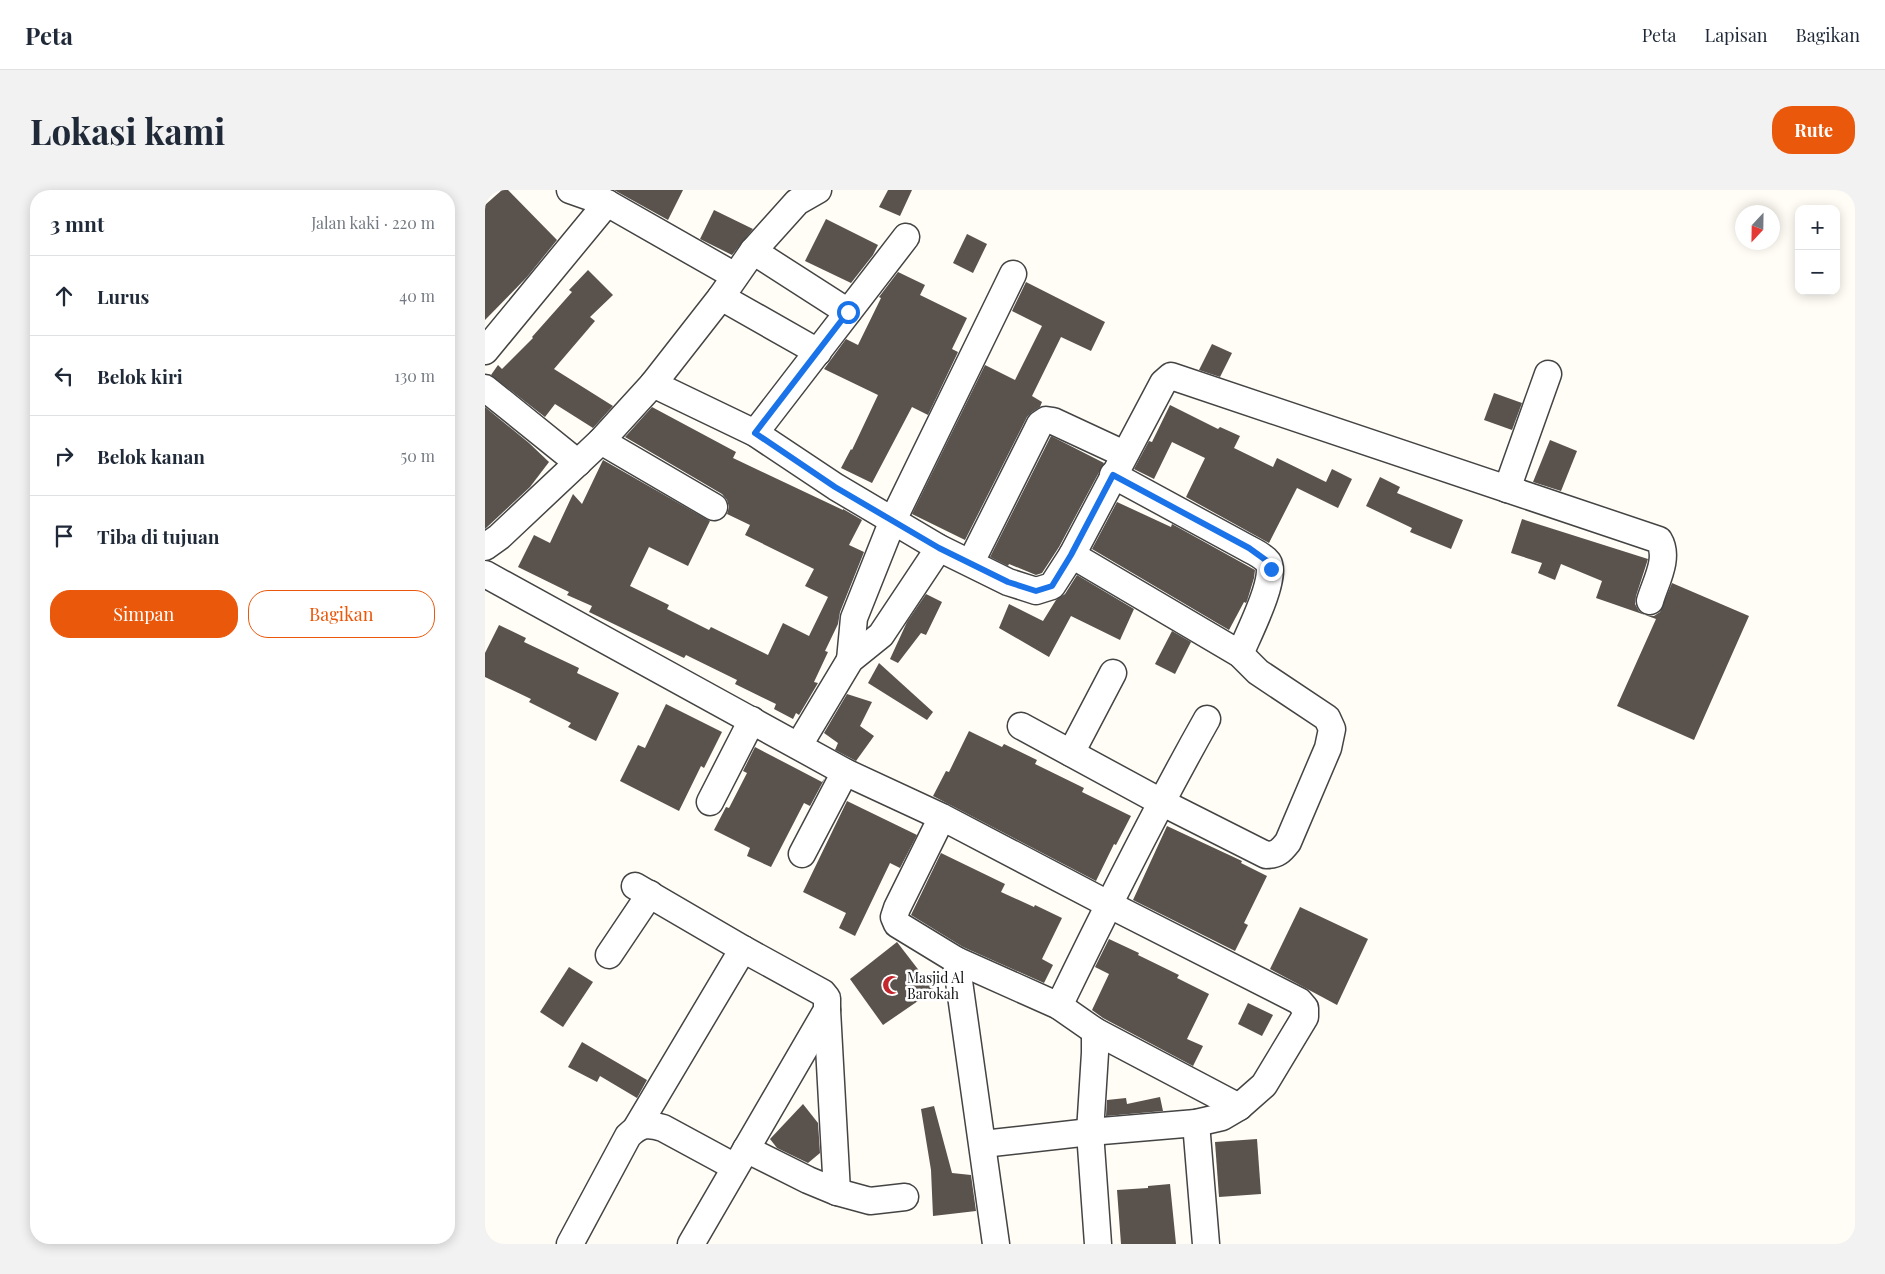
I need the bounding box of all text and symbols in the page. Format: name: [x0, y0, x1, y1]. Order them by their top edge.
text: Peta: [25, 19, 73, 51]
text: Peta: [1642, 23, 1677, 47]
text: Lapisan: [1705, 23, 1768, 47]
text: Bagikan: [1796, 23, 1860, 47]
button: Rute: [1772, 106, 1855, 154]
text: Lokasi kami: [30, 107, 225, 154]
north arrow: [1735, 205, 1780, 250]
map controls: [1795, 205, 1840, 295]
button: +: [1795, 205, 1840, 250]
text: 3 mnt: [50, 209, 104, 237]
text: Jalan kaki · 220 m: [311, 212, 435, 233]
button: −: [1795, 250, 1840, 295]
icon: ahead: [50, 282, 78, 310]
text: Lurus: [97, 283, 149, 309]
text: 40 m: [399, 285, 435, 306]
route start: [837, 301, 860, 324]
icon: left: [50, 362, 78, 390]
text: Belok kiri: [97, 363, 183, 389]
text: 130 m: [394, 365, 435, 386]
icon: right: [50, 442, 78, 470]
text: Belok kanan: [97, 443, 205, 469]
text: 50 m: [401, 445, 435, 466]
icon: arrive: [50, 522, 78, 550]
text: Tiba di tujuan: [97, 523, 219, 549]
route end: [1260, 558, 1283, 581]
button: Simpan: [50, 590, 238, 638]
button: Bagikan: [248, 590, 435, 638]
place label: Masjid Al Barokah: [907, 968, 964, 1003]
mosque icon: Masjid Al Barokah: [881, 974, 903, 996]

